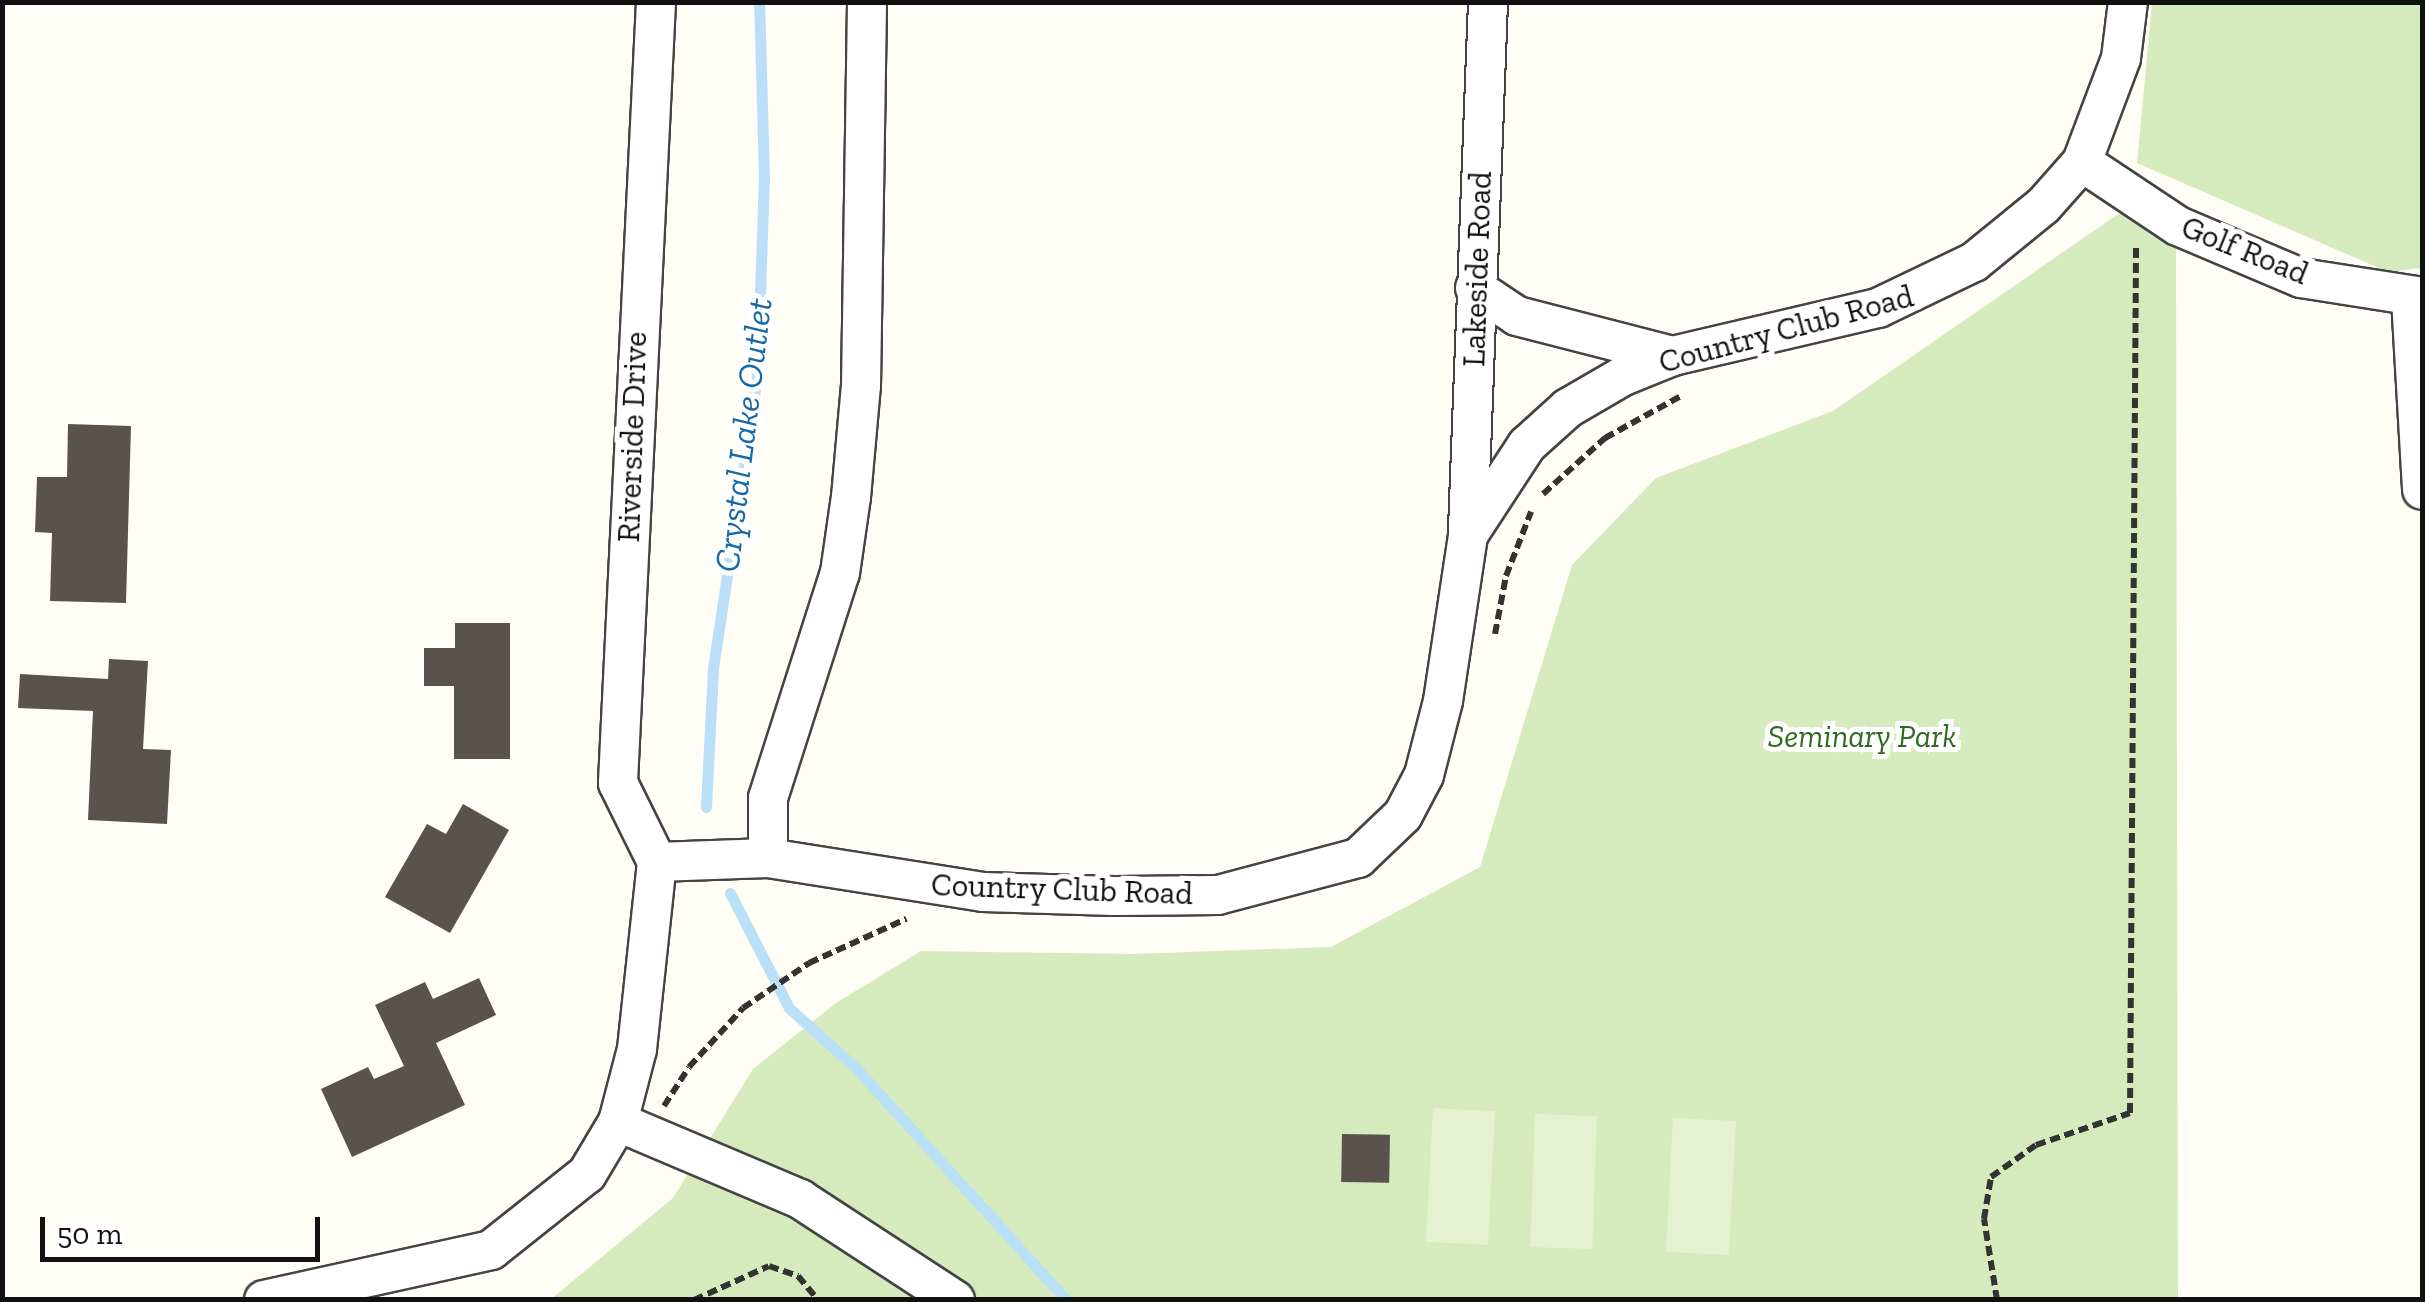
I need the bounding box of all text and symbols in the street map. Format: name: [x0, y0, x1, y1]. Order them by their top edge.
street label: Lakeside Road: [1454, 171, 1500, 367]
street label: Golf Road: [2176, 207, 2314, 293]
street label: Country Club Road: [1654, 276, 1918, 382]
water label: Crystal Lake Outlet: [705, 296, 781, 574]
street label: Riverside Drive: [609, 331, 655, 543]
park label: Seminary Park: [1768, 717, 1956, 755]
street label: Country Club Road: [930, 865, 1194, 913]
scale bar: [45, 1197, 325, 1259]
text: 50 m: [57, 1216, 122, 1252]

